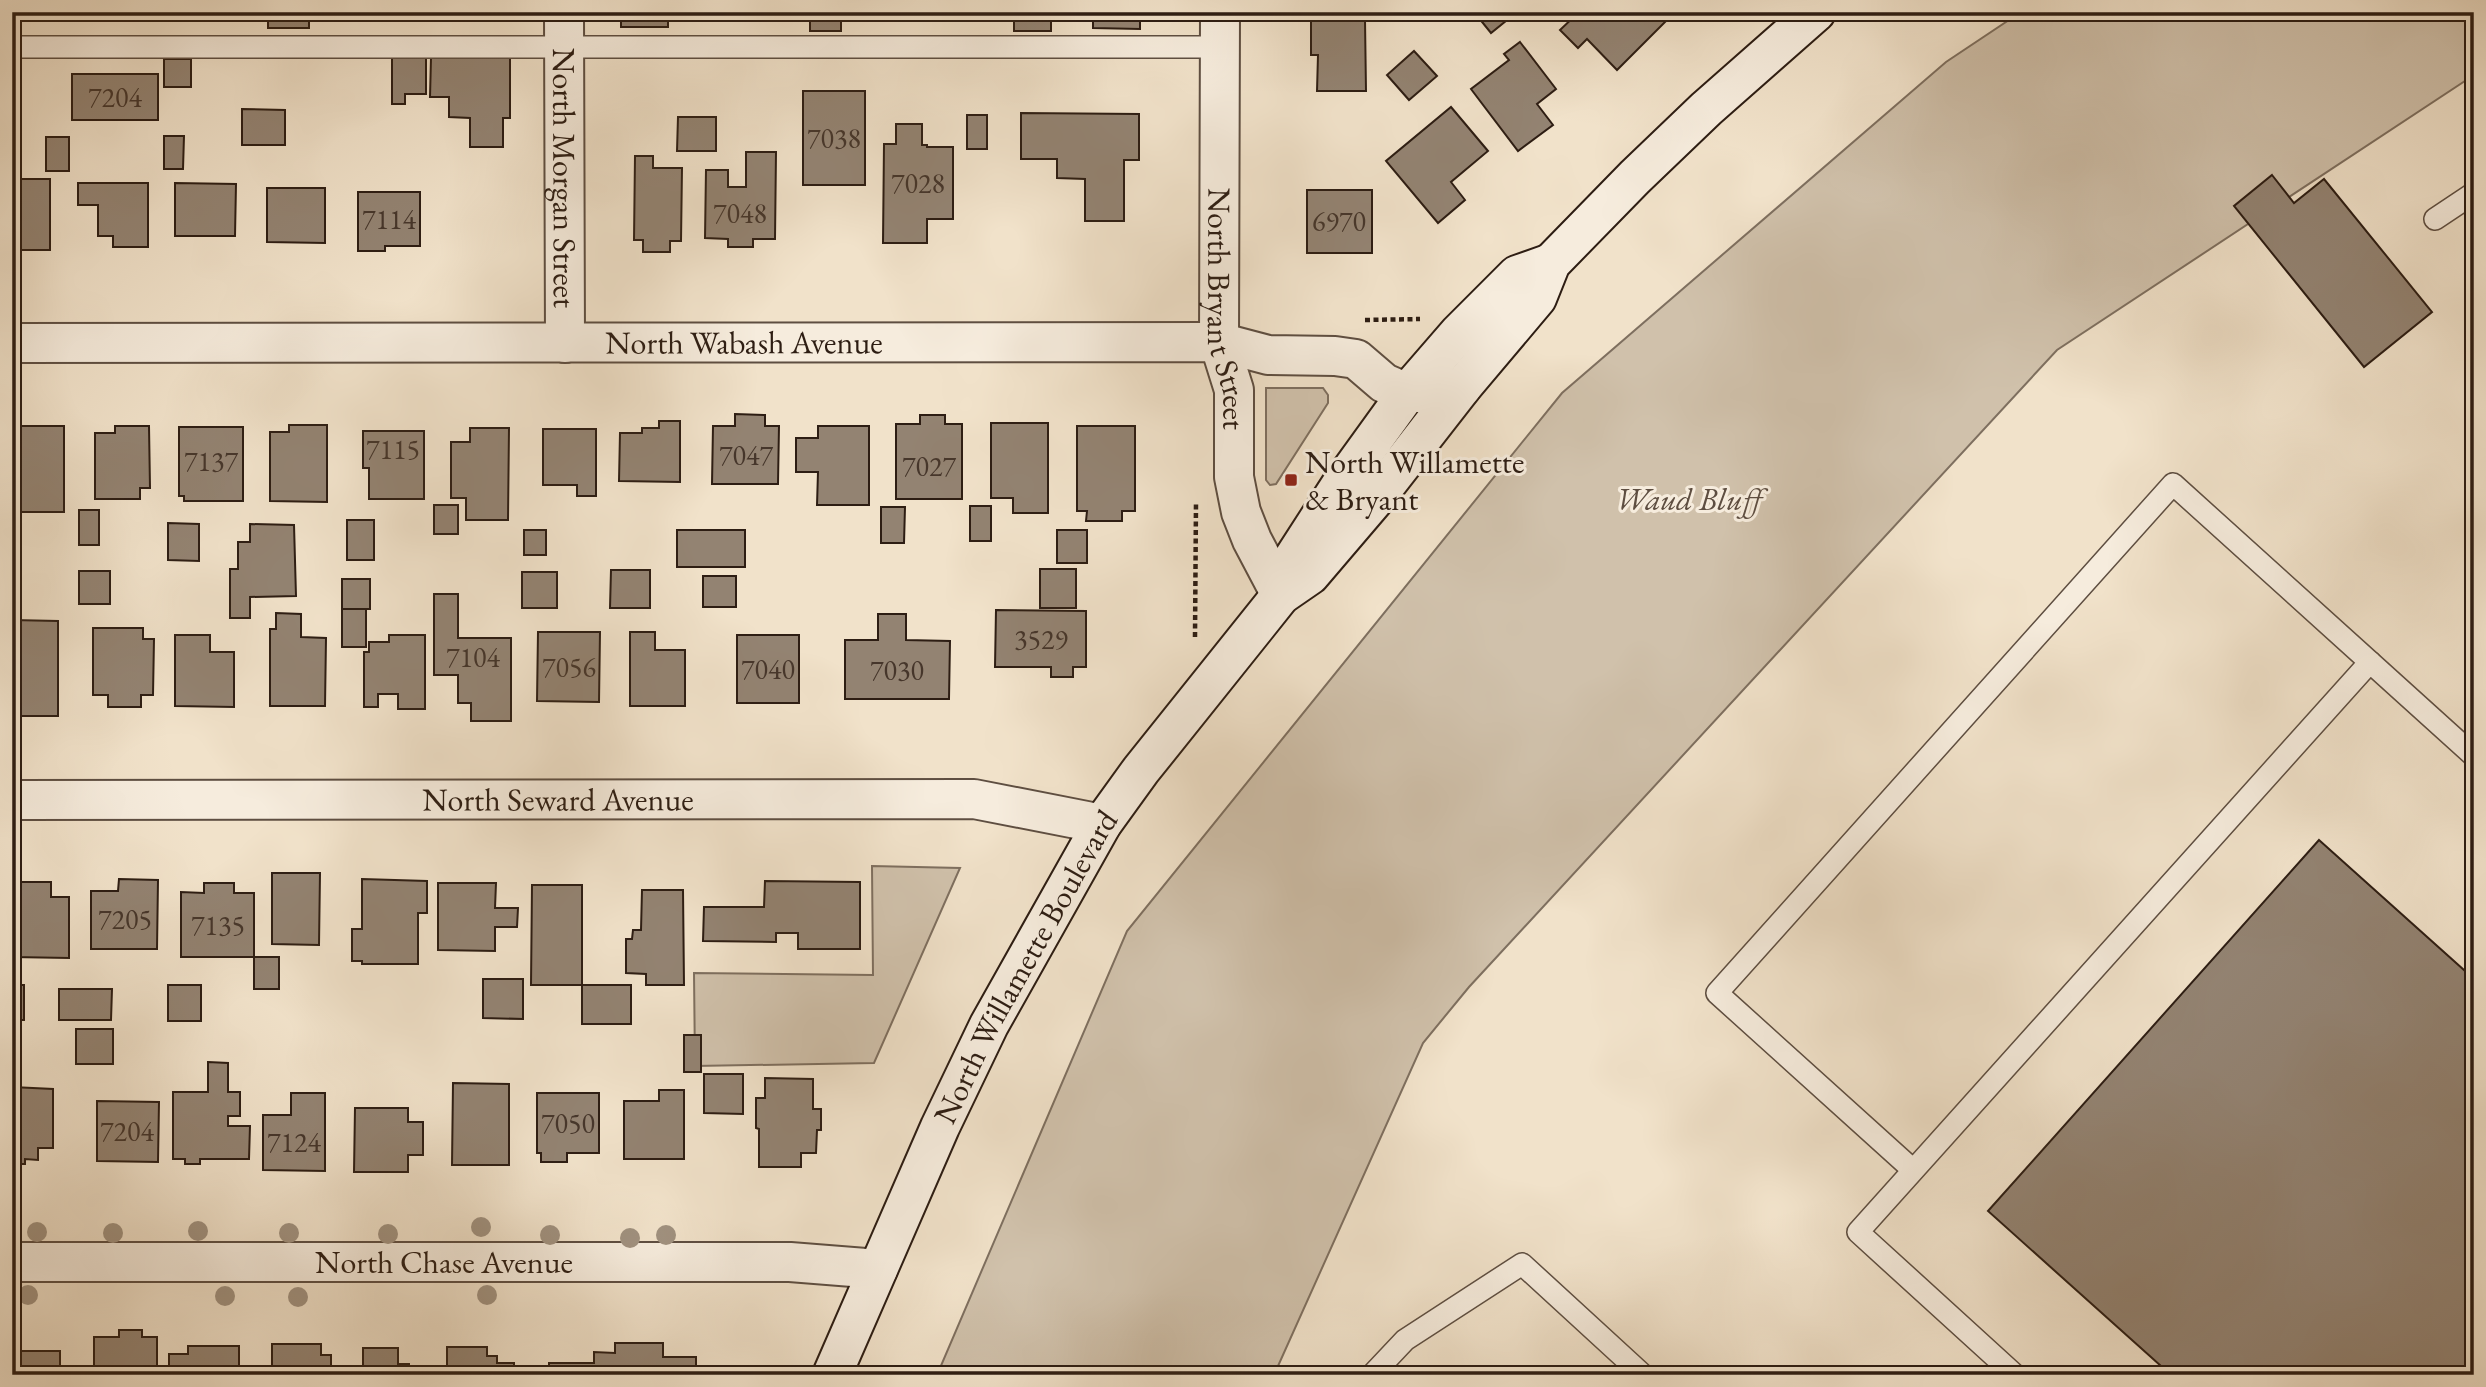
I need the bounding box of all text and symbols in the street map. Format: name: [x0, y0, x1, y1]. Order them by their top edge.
street label: North Morgan Street: [543, 48, 586, 308]
house number: 7204: [88, 79, 142, 115]
house number: 7038: [807, 120, 861, 156]
house number: 7028: [891, 165, 945, 201]
street label: North Bryant Street: [1198, 188, 1256, 430]
house number: 7048: [713, 195, 767, 231]
house number: 7114: [362, 201, 416, 237]
house number: 6970: [1312, 203, 1366, 239]
street label: North Wabash Avenue: [605, 321, 883, 364]
house number: 7115: [366, 431, 420, 467]
house number: 7047: [719, 437, 773, 473]
place label: North Willamette & Bryant: [1305, 441, 1524, 520]
house number: 7137: [184, 443, 238, 479]
house number: 7027: [902, 448, 956, 484]
marker: North Willamette & Bryant: [1283, 472, 1299, 488]
park label: Waud Bluff: [1616, 478, 1769, 520]
house number: 3529: [1014, 621, 1068, 657]
house number: 7104: [446, 639, 500, 675]
house number: 7056: [542, 649, 596, 685]
house number: 7040: [741, 651, 795, 687]
house number: 7030: [870, 652, 924, 688]
street label: North Seward Avenue: [422, 778, 694, 821]
street label: North Willamette Boulevard: [924, 800, 1127, 1131]
house number: 7205: [98, 901, 152, 937]
house number: 7135: [191, 907, 245, 943]
house number: 7050: [541, 1105, 595, 1141]
house number: 7204: [100, 1113, 154, 1149]
house number: 7124: [267, 1124, 321, 1160]
street label: North Chase Avenue: [315, 1241, 573, 1283]

